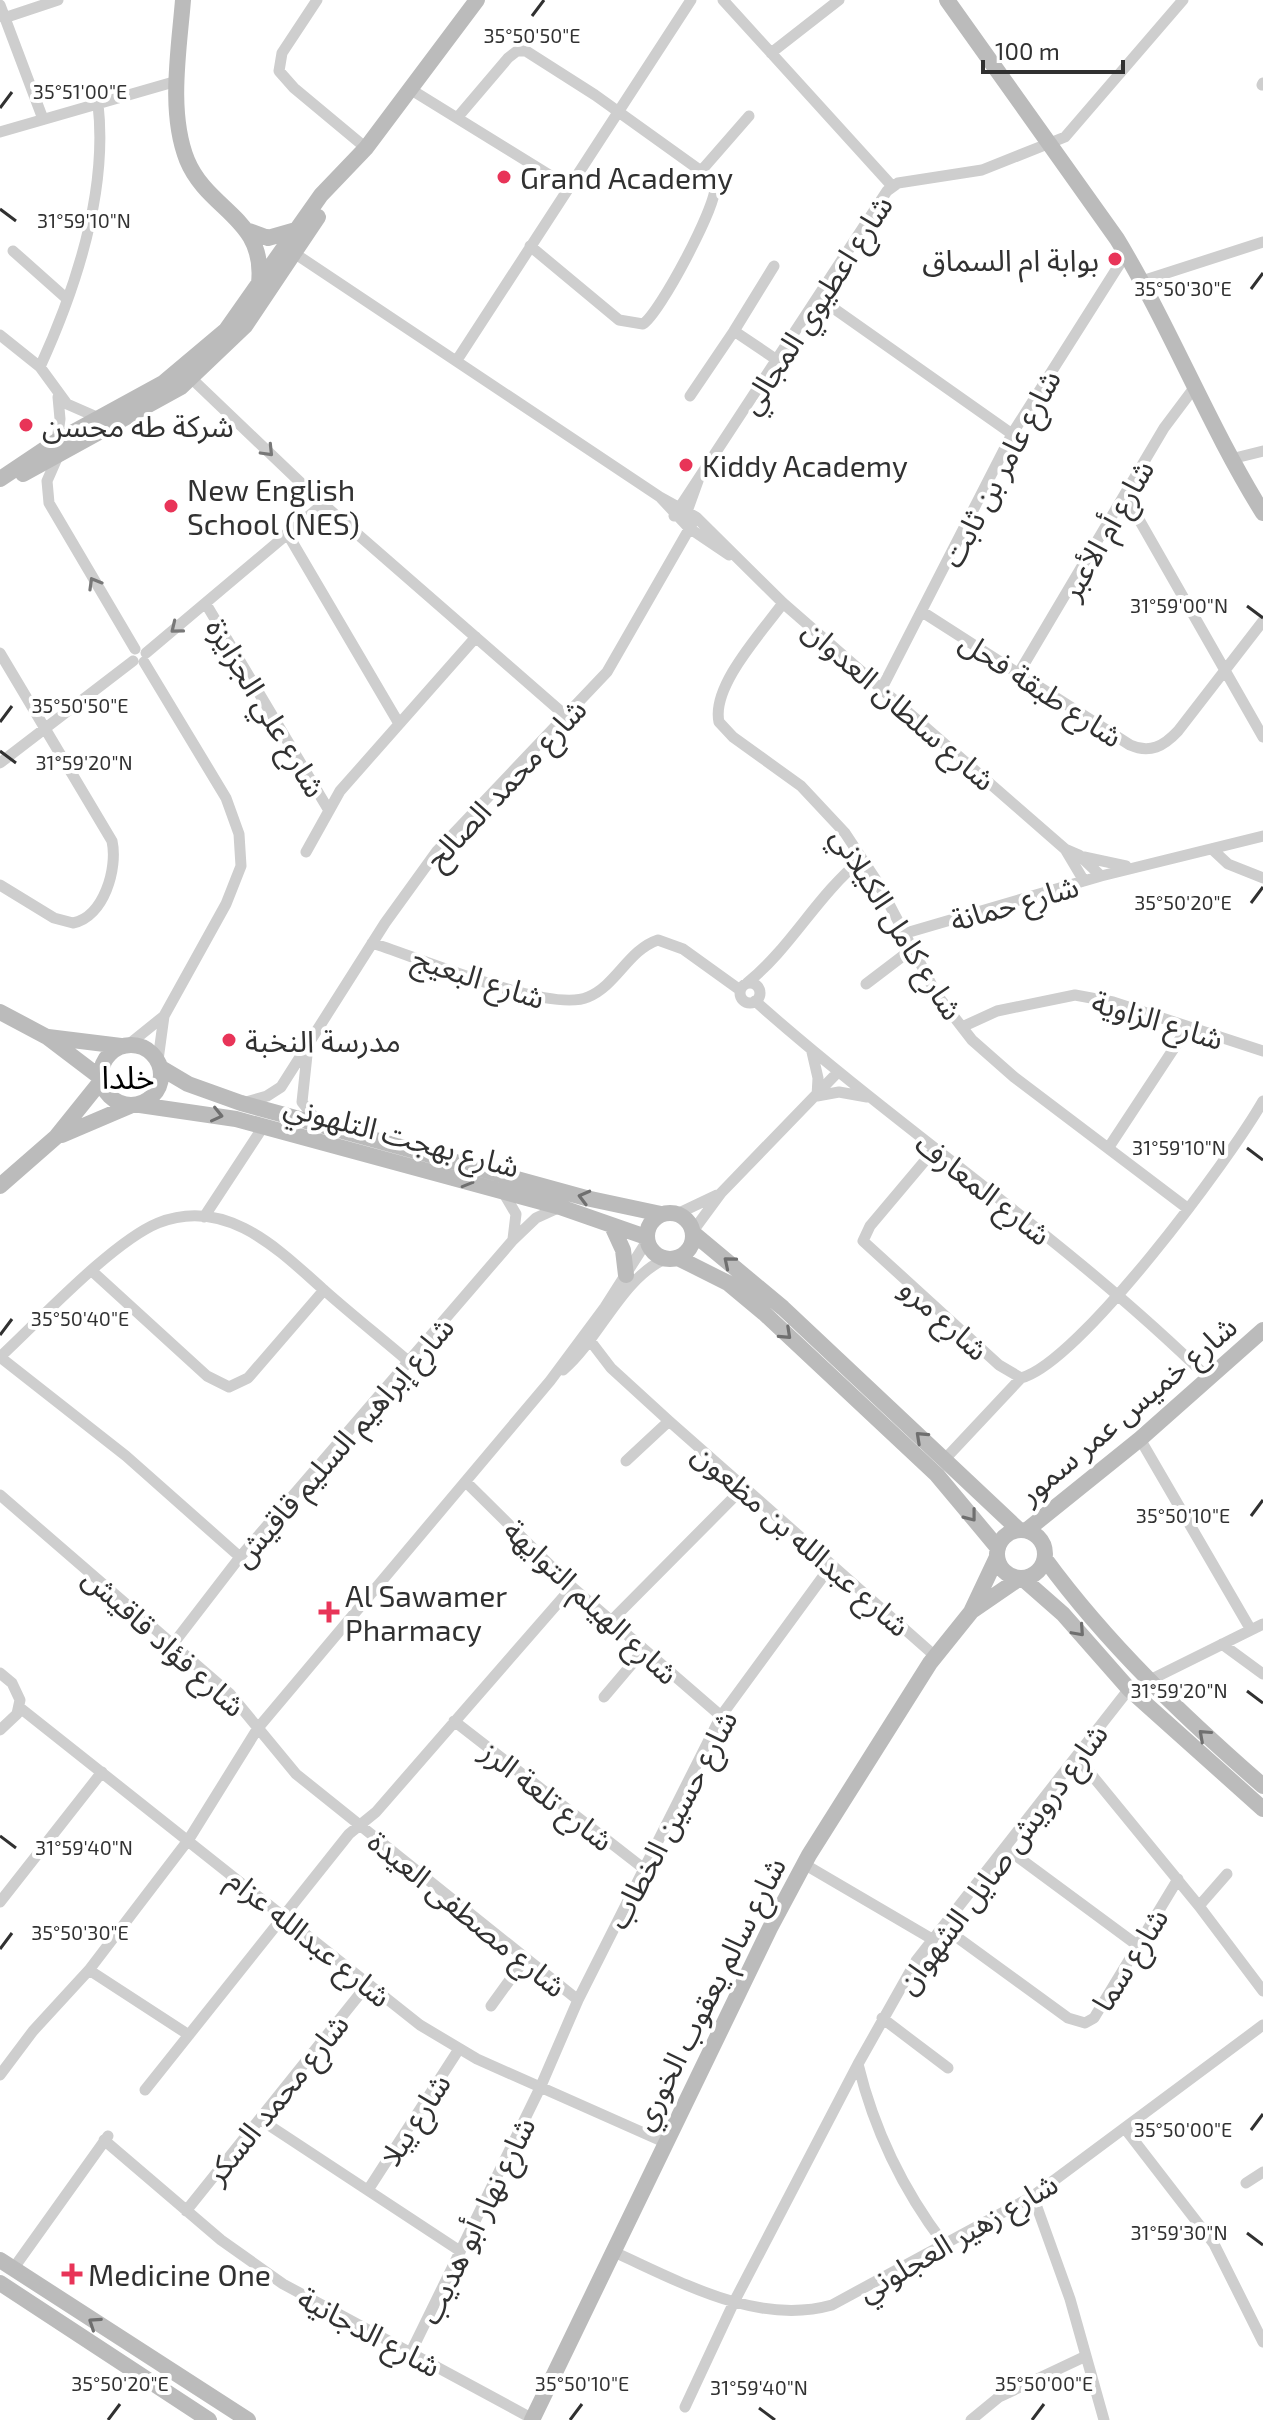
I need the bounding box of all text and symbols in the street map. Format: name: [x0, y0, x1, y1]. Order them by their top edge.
text: 35°50'50"E: [483, 23, 581, 47]
scale bar: [983, 24, 1123, 74]
text: 100 m: [995, 36, 1060, 65]
text: 35°51'00"E: [33, 79, 127, 103]
place label: Grand Academy: [520, 159, 733, 195]
marker: Grand Academy: [495, 168, 513, 186]
street label: شارع اعطيوي المجالي: [731, 188, 905, 424]
text: 31°59'10"N: [37, 208, 131, 232]
place label: بوابة ام السماق: [922, 241, 1099, 283]
marker: بوابة ام السماق: [1106, 250, 1124, 268]
text: 35°50'30"E: [1134, 276, 1232, 300]
street label: شارع عامر بن ثابت: [933, 363, 1072, 576]
place label: شركة طه محسن: [42, 407, 234, 444]
marker: شركة طه محسن: [17, 416, 35, 434]
one-way arrow: [259, 442, 273, 456]
place label: Kiddy Academy: [702, 447, 908, 483]
street label: شارع أم الأعبر: [1051, 453, 1166, 609]
marker: Kiddy Academy: [677, 456, 695, 474]
place label: New English School (NES): [187, 471, 360, 541]
marker: New English School (NES): [162, 497, 180, 515]
one-way arrow: [88, 577, 104, 592]
text: 31°59'00"N: [1130, 593, 1228, 617]
street label: شارع علي الجزايزة: [194, 611, 334, 806]
street label: شارع سلطان العدوان: [793, 611, 1003, 802]
one-way arrow: [170, 619, 185, 633]
street label: شارع طبقة فحل: [951, 622, 1130, 759]
street label: شارع محمد الصالح: [417, 690, 597, 880]
text: 35°50'50"E: [31, 693, 129, 717]
text: 31°59'20"N: [35, 750, 133, 774]
street label: شارع كامل الكيلاني: [819, 820, 972, 1030]
street label: شارع حمانة: [946, 867, 1084, 943]
text: 35°50'20"E: [1134, 890, 1232, 914]
street label: شارع البعيج: [407, 939, 550, 1021]
street label: شارع الزاوية: [1086, 982, 1228, 1062]
place label: مدرسة النخبة: [245, 1022, 401, 1059]
marker: مدرسة النخبة: [220, 1031, 238, 1049]
district label: خلدا: [101, 1057, 155, 1095]
street label: شارع بهجت التلهوني: [279, 1086, 523, 1190]
one-way arrow: [209, 1106, 223, 1123]
street label: شارع المعارف: [906, 1124, 1059, 1257]
text: 31°59'10"N: [1132, 1135, 1226, 1159]
one-way arrow: [461, 1172, 475, 1188]
one-way arrow: [578, 1190, 592, 1207]
one-way arrow: [723, 1257, 738, 1272]
street label: شارع مرو: [889, 1269, 997, 1371]
text: 35°50'40"E: [31, 1306, 129, 1330]
street label: شارع خميس عمر سمور: [1010, 1307, 1247, 1516]
street label: شارع إبراهيم السليم قاقيش: [224, 1309, 466, 1578]
one-way arrow: [777, 1324, 792, 1338]
one-way arrow: [915, 1432, 930, 1446]
street label: شارع عبدالله بن مظعون: [682, 1435, 918, 1648]
text: 35°50'10"E: [1136, 1503, 1230, 1527]
one-way arrow: [962, 1507, 976, 1522]
street label: شارع الهيلم التوايهة: [493, 1511, 687, 1696]
street label: شارع فؤاد قاقيش: [73, 1559, 253, 1728]
place label: Al Sawamer Pharmacy: [345, 1577, 507, 1647]
marker: Al Sawamer Pharmacy: [320, 1603, 338, 1621]
one-way arrow: [1069, 1621, 1084, 1636]
text: 31°59'20"N: [1130, 1678, 1228, 1702]
street label: شارع حسين الخطاب: [598, 1704, 749, 1937]
street label: شارع درويش صايل الشهوان: [888, 1716, 1119, 2004]
one-way arrow: [1199, 1730, 1214, 1745]
street label: شارع تلعة الرز: [470, 1732, 621, 1863]
street label: شارع مصطفى العيدة: [358, 1822, 574, 2008]
text: 31°59'40"N: [35, 1835, 133, 1859]
street label: شارع سالم يعقوب الخوري: [624, 1851, 799, 2138]
street label: شارع عبدالله عزام: [217, 1860, 399, 2018]
street label: شارع سما: [1083, 1901, 1180, 2020]
text: 35°50'30"E: [31, 1920, 129, 1944]
street label: شارع محمد السكر: [196, 2006, 360, 2195]
street label: شارع يبلا: [371, 2066, 462, 2175]
street label: شارع نهار أبو هديب: [410, 2111, 547, 2332]
text: 35°50'00"E: [1134, 2117, 1232, 2141]
street label: شارع زهير العجلوني: [851, 2164, 1067, 2314]
text: 31°59'30"N: [1130, 2220, 1228, 2244]
place label: Medicine One: [88, 2256, 271, 2292]
marker: Medicine One: [63, 2265, 81, 2283]
street label: شارع الدجانية: [290, 2278, 447, 2389]
one-way arrow: [88, 2317, 103, 2332]
text: 35°50'20"E: [71, 2371, 169, 2395]
text: 35°50'10"E: [535, 2371, 629, 2395]
text: 35°50'00"E: [995, 2371, 1093, 2395]
text: 31°59'40"N: [710, 2375, 808, 2399]

